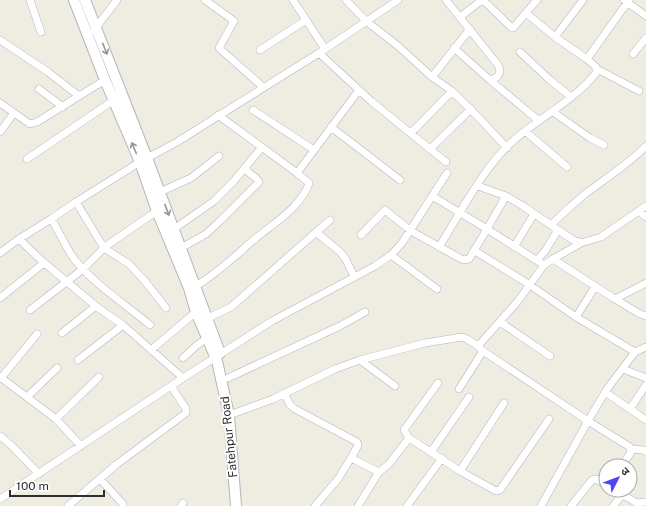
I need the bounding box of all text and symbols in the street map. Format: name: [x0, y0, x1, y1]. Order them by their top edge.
one-way arrow: [101, 43, 109, 55]
one-way arrow: [129, 142, 137, 154]
one-way arrow: [163, 203, 171, 215]
street label: Fatehpur Road: [218, 396, 240, 478]
north arrow: [598, 458, 638, 498]
text: उ: [619, 465, 632, 478]
scale bar: [10, 472, 104, 498]
text: 100 m: [16, 479, 49, 493]

